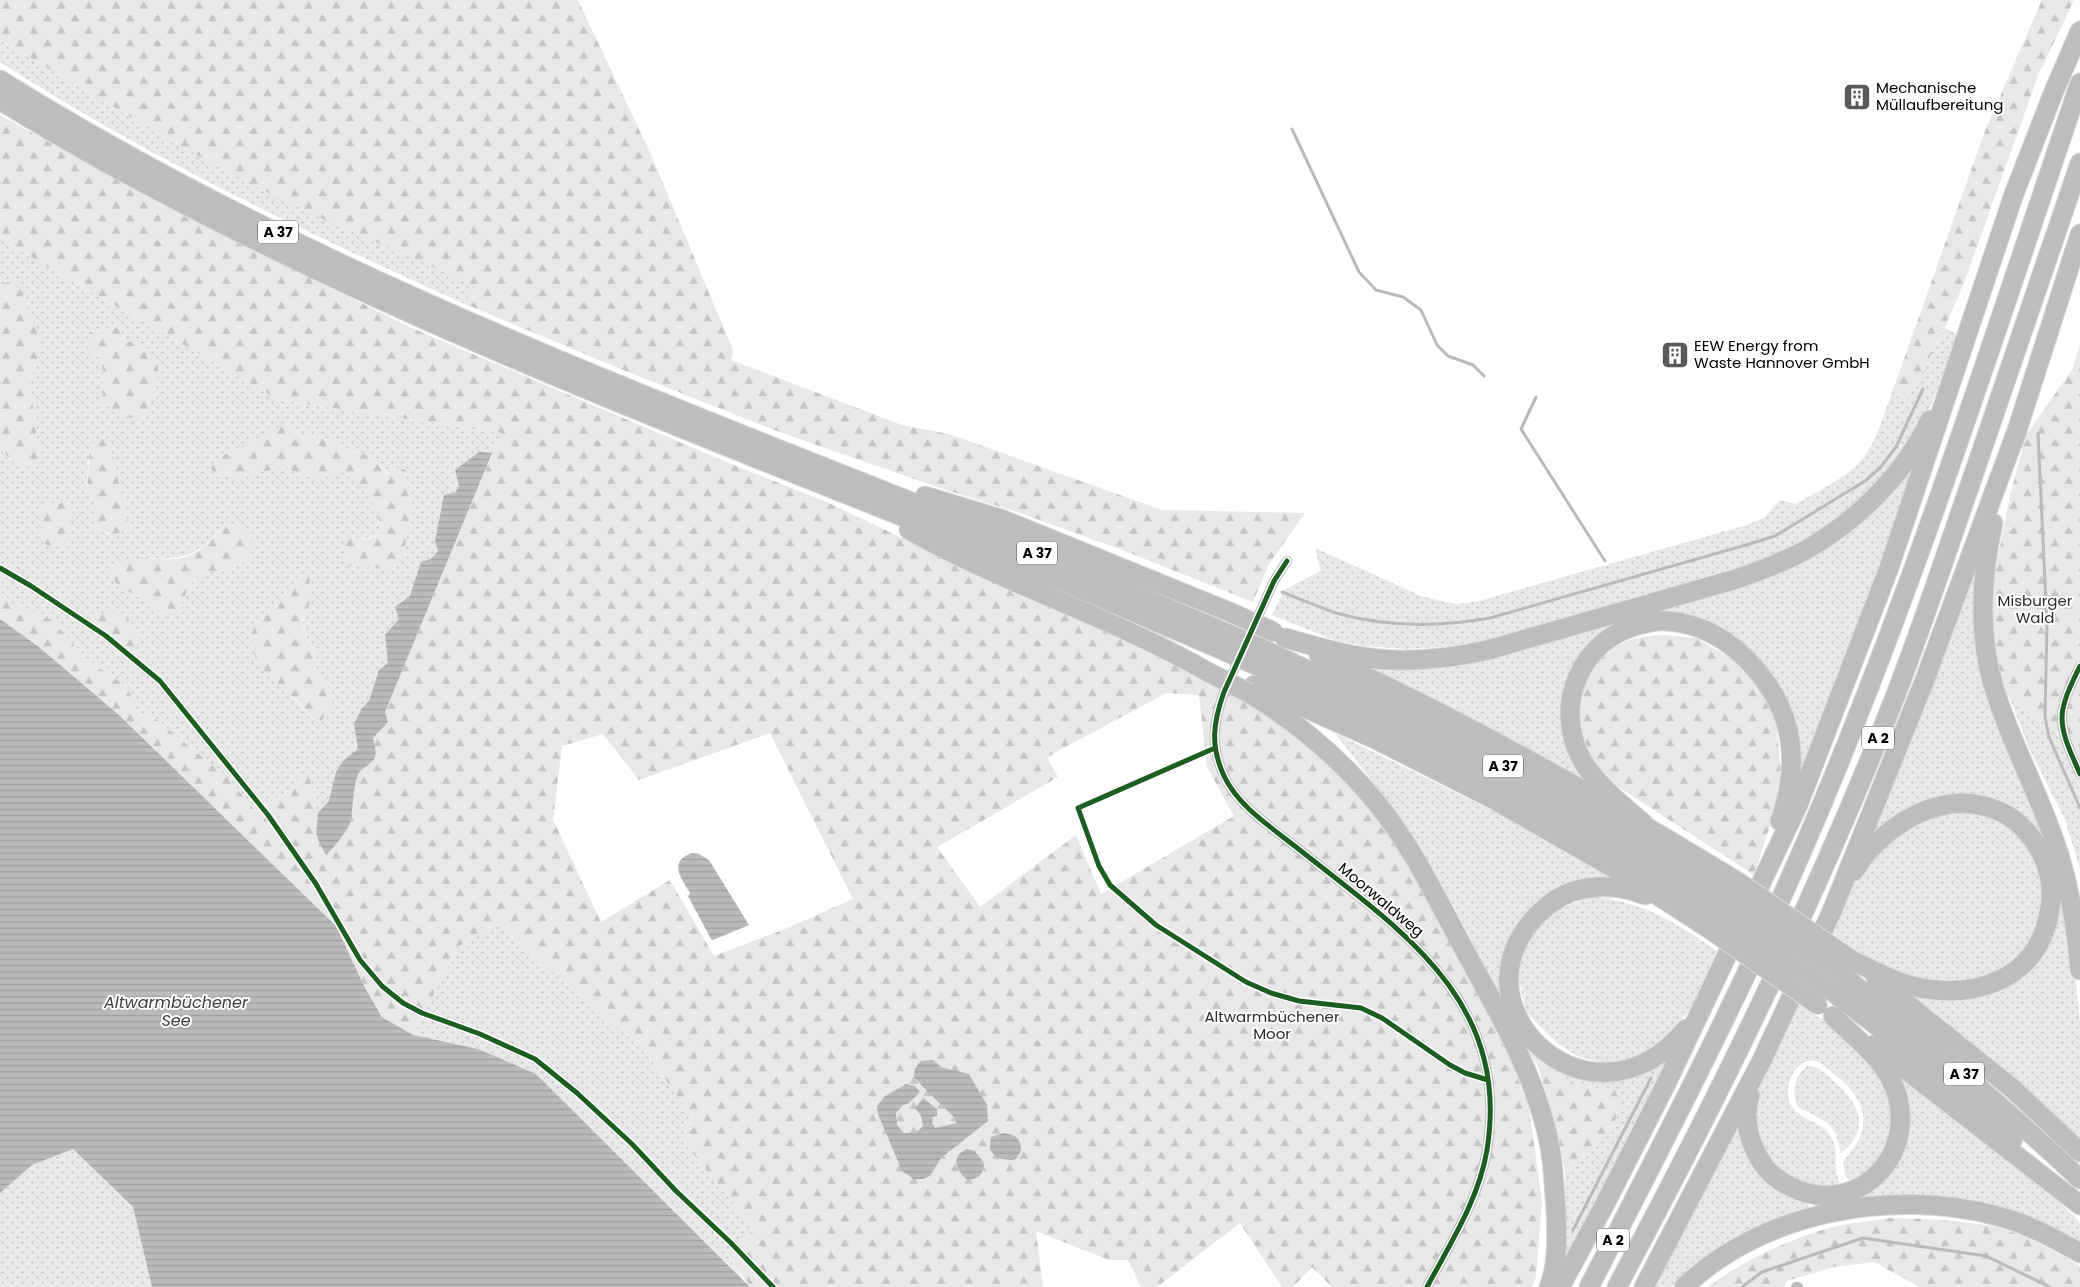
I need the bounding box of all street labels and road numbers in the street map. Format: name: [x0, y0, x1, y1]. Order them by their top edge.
road number: A 37: [258, 220, 298, 243]
road number: A 37: [1017, 542, 1057, 564]
road number: A 2: [1862, 726, 1894, 750]
road number: A 37: [1483, 754, 1523, 778]
street label: Moorwaldweg: [1334, 858, 1429, 942]
road number: A 37: [1944, 1062, 1984, 1086]
road number: A 2: [1597, 1228, 1629, 1252]

